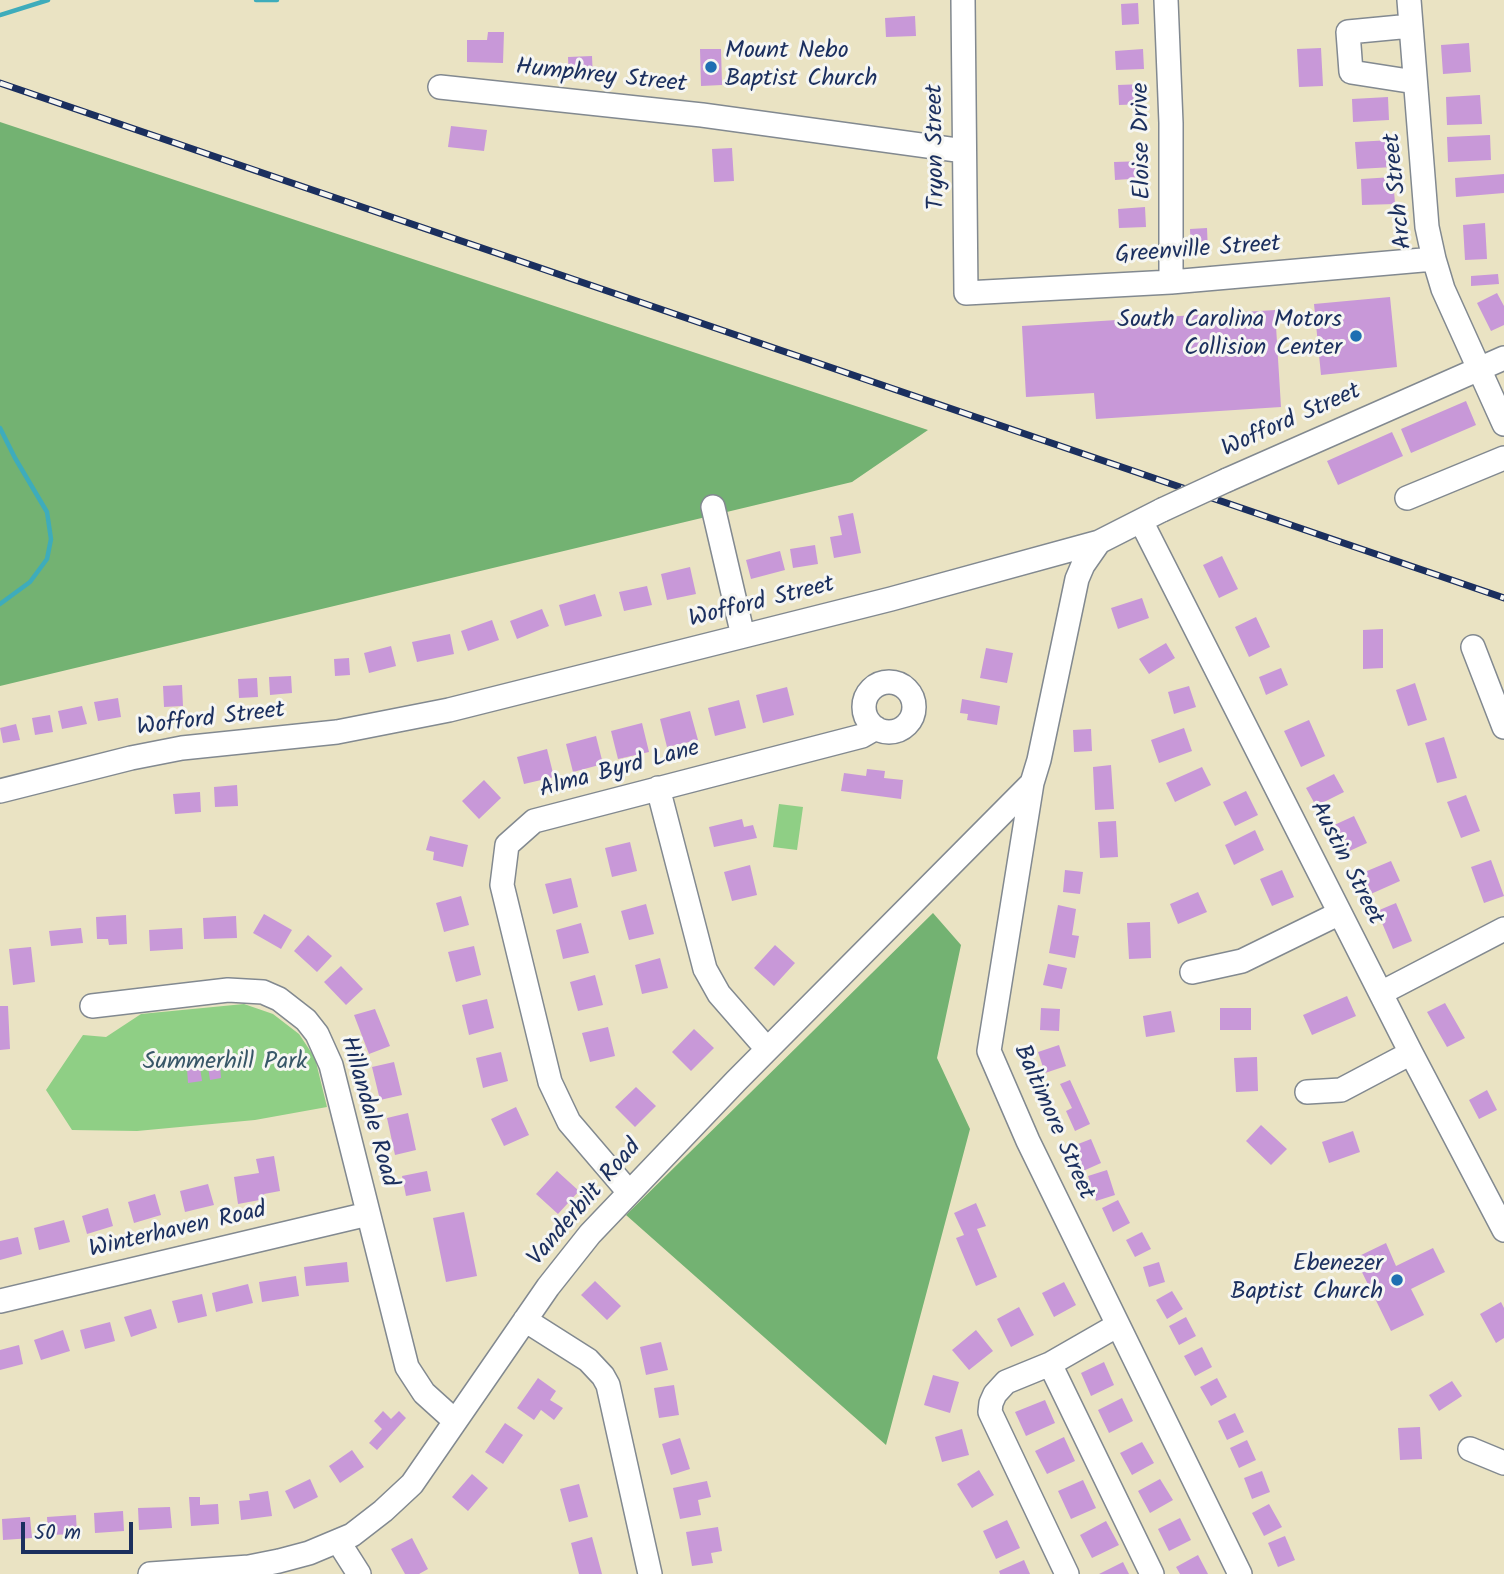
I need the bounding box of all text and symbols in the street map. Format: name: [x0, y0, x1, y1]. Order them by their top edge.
place label: Mount Nebo Baptist Church: [725, 39, 877, 95]
street label: Humphrey Street: [514, 55, 688, 101]
marker: Mount Nebo Baptist Church: [703, 59, 719, 75]
street label: Eloise Drive: [1129, 82, 1159, 200]
street label: Tryon Street: [923, 84, 953, 210]
street label: Arch Street: [1380, 132, 1420, 250]
street label: Greenville Street: [1114, 232, 1282, 272]
place label: South Carolina Motors Collision Center: [1117, 308, 1342, 364]
marker: South Carolina Motors Collision Center: [1348, 328, 1364, 344]
street label: Wofford Street: [1218, 379, 1366, 465]
street label: Wofford Street: [686, 572, 838, 636]
street label: Wofford Street: [135, 698, 287, 744]
street label: Alma Byrd Lane: [537, 736, 703, 806]
street label: Austin Street: [1302, 797, 1388, 931]
street label: Hillandale Road: [332, 1033, 402, 1191]
street label: Baltimore Street: [1005, 1041, 1099, 1205]
park label: Summerhill Park: [143, 1050, 307, 1078]
street label: Vanderbilt Road: [523, 1135, 649, 1273]
street label: Winterhaven Road: [87, 1198, 269, 1266]
place label: Ebenezer Baptist Church: [1231, 1252, 1383, 1308]
marker: Ebenezer Baptist Church: [1389, 1272, 1405, 1288]
scale bar: [24, 1508, 136, 1552]
text: 50 m: [34, 1517, 81, 1550]

